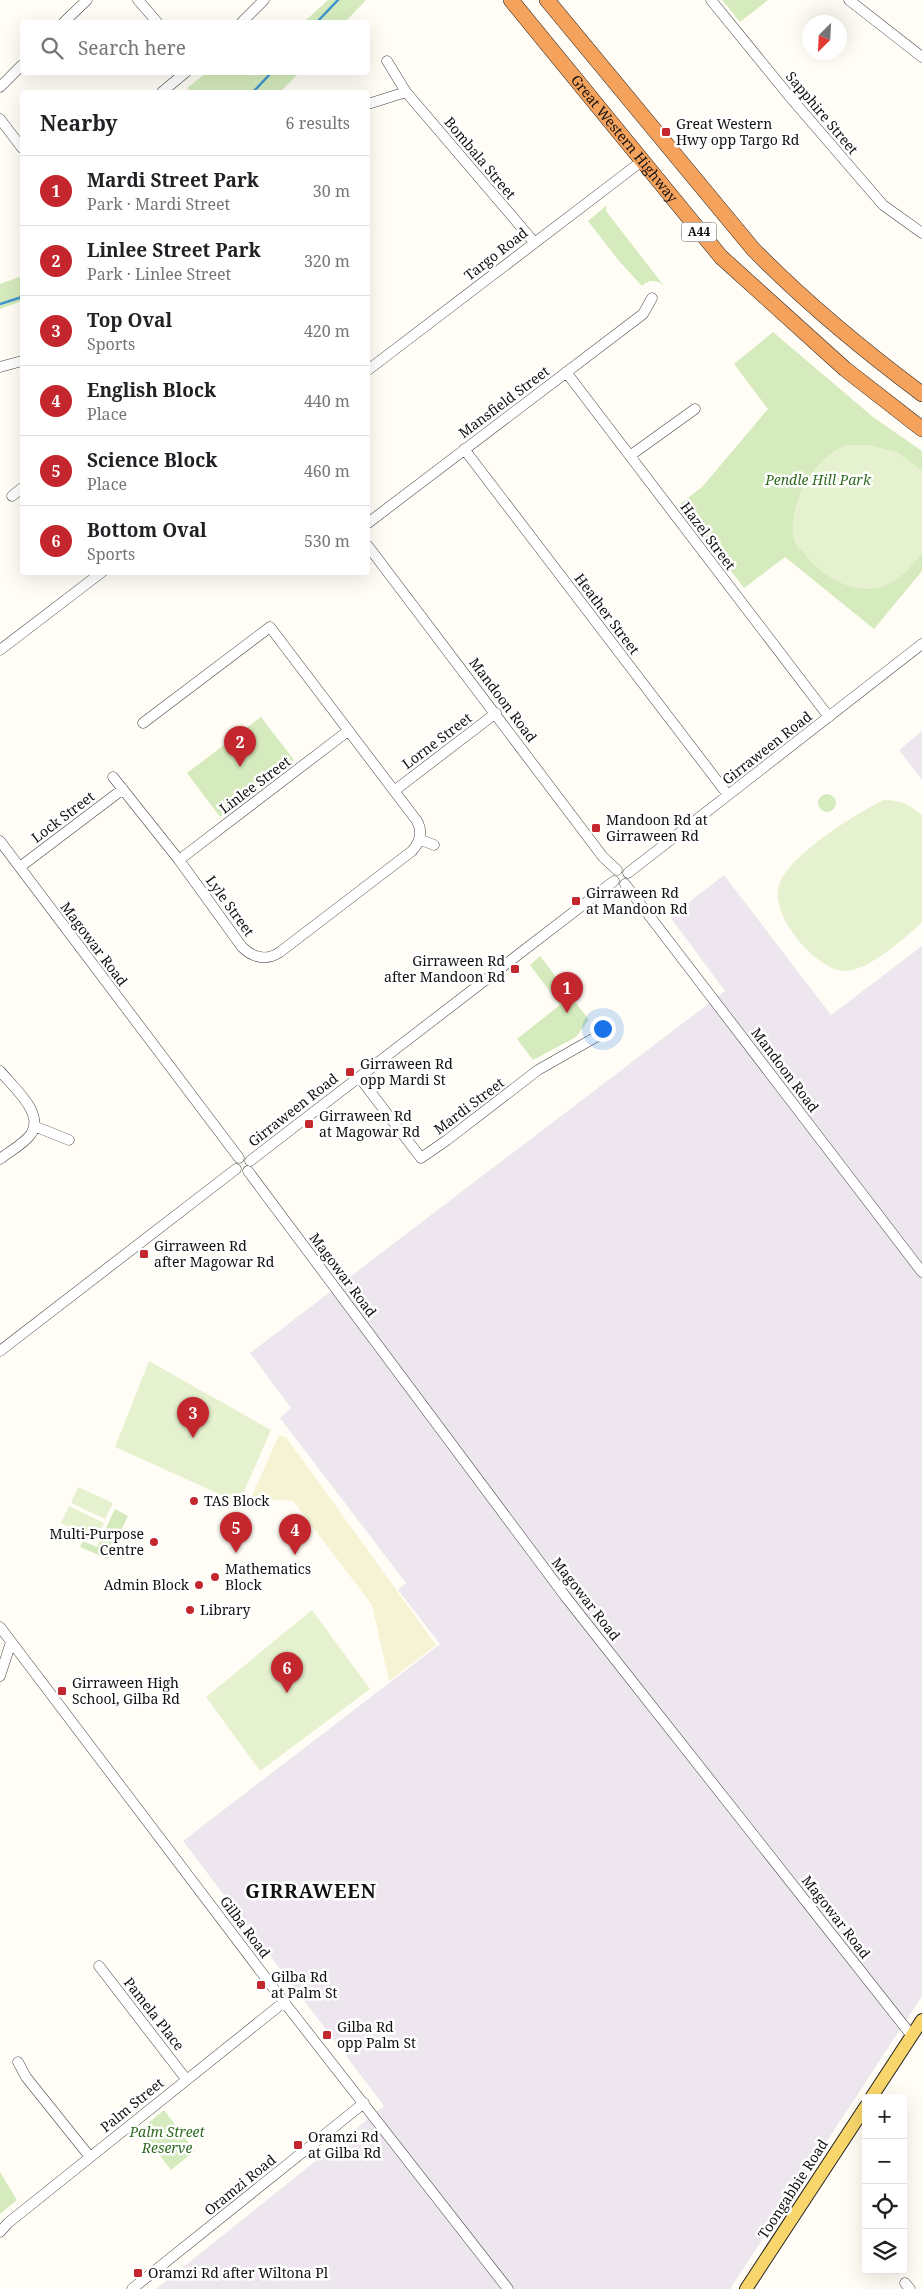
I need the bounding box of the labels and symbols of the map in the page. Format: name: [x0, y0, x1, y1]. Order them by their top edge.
north arrow: [802, 15, 847, 60]
street label: Sapphire Street: [782, 67, 863, 158]
street label: Great Western Highway: [567, 70, 683, 206]
street label: Bombala Street: [440, 113, 520, 203]
place label: Great Western Hwy opp Targo Rd: [676, 114, 800, 149]
marker: Great Western Hwy opp Targo Rd: [660, 126, 672, 138]
road number: A44: [682, 222, 716, 242]
street label: Targo Road: [460, 223, 532, 284]
street label: Mansfield Street: [455, 361, 553, 442]
park label: Pendle Hill Park: [764, 470, 872, 489]
street label: Hazel Street: [677, 498, 740, 574]
street label: Heather Street: [571, 569, 644, 658]
street label: Mandoon Road: [465, 654, 542, 746]
street label: Girraween Road: [718, 706, 816, 789]
street label: Lorne Street: [398, 708, 475, 773]
pin: 2: [224, 726, 256, 767]
street label: Linlee Street: [215, 752, 294, 818]
street label: Lock Street: [27, 787, 98, 847]
place label: Mandoon Rd at Girraween Rd: [606, 810, 708, 845]
marker: Mandoon Rd at Girraween Rd: [590, 822, 602, 834]
street label: Lyle Street: [202, 872, 259, 940]
place label: Girraween Rd at Mandoon Rd: [586, 883, 688, 918]
marker: Girraween Rd at Mandoon Rd: [570, 895, 582, 907]
street label: Magowar Road: [57, 898, 132, 990]
place label: Girraween Rd after Mandoon Rd: [384, 951, 505, 986]
marker: Girraween Rd after Mandoon Rd: [509, 963, 521, 975]
pin: 1: [551, 972, 583, 1013]
your location: [590, 1016, 616, 1042]
street label: Mandoon Road: [747, 1024, 824, 1116]
place label: Girraween Rd opp Mardi St: [360, 1054, 453, 1089]
marker: Girraween Rd opp Mardi St: [344, 1066, 356, 1078]
street label: Girraween Road: [244, 1068, 342, 1151]
street label: Mardi Street: [430, 1073, 508, 1138]
place label: Girraween Rd at Magowar Rd: [319, 1106, 420, 1141]
marker: Girraween Rd at Magowar Rd: [303, 1118, 315, 1130]
street label: Magowar Road: [306, 1229, 381, 1321]
place label: Girraween Rd after Magowar Rd: [154, 1236, 275, 1271]
marker: Girraween Rd after Magowar Rd: [138, 1248, 150, 1260]
pin: 3: [177, 1397, 209, 1438]
place label: TAS Block: [204, 1491, 270, 1510]
marker: TAS Block: [188, 1495, 200, 1507]
pin: 5: [220, 1512, 252, 1553]
pin: 4: [279, 1514, 311, 1555]
place label: Multi-Purpose Centre: [49, 1524, 144, 1559]
marker: Multi-Purpose Centre: [148, 1536, 160, 1548]
street label: Magowar Road: [548, 1553, 625, 1644]
place label: Mathematics Block: [225, 1559, 311, 1594]
marker: Mathematics Block: [209, 1571, 221, 1583]
place label: Admin Block: [104, 1575, 190, 1594]
marker: Admin Block: [193, 1579, 205, 1591]
place label: Library: [200, 1600, 251, 1619]
marker: Library: [184, 1604, 196, 1616]
pin: 6: [271, 1652, 303, 1693]
place label: Girraween High School, Gilba Rd: [72, 1673, 180, 1708]
marker: Girraween High School, Gilba Rd: [56, 1685, 68, 1697]
street label: Magowar Road: [798, 1871, 875, 1962]
district label: GIRRAWEEN: [245, 1878, 377, 1904]
street label: Gilba Road: [216, 1892, 275, 1962]
place label: Gilba Rd at Palm St: [271, 1967, 338, 2002]
street label: Pamela Place: [120, 1973, 189, 2054]
marker: Gilba Rd at Palm St: [255, 1979, 267, 1991]
place label: Gilba Rd opp Palm St: [337, 2017, 416, 2052]
marker: Gilba Rd opp Palm St: [321, 2029, 333, 2041]
street label: Palm Street: [96, 2073, 167, 2136]
park label: Palm Street Reserve: [128, 2122, 205, 2157]
place label: Oramzi Rd at Gilba Rd: [308, 2127, 382, 2162]
street label: Toongabbie Road: [753, 2135, 832, 2242]
marker: Oramzi Rd at Gilba Rd: [292, 2139, 304, 2151]
street label: Oramzi Road: [200, 2150, 280, 2219]
place label: Oramzi Rd after Wiltona Pl: [148, 2263, 329, 2282]
marker: Oramzi Rd after Wiltona Pl: [132, 2267, 144, 2279]

